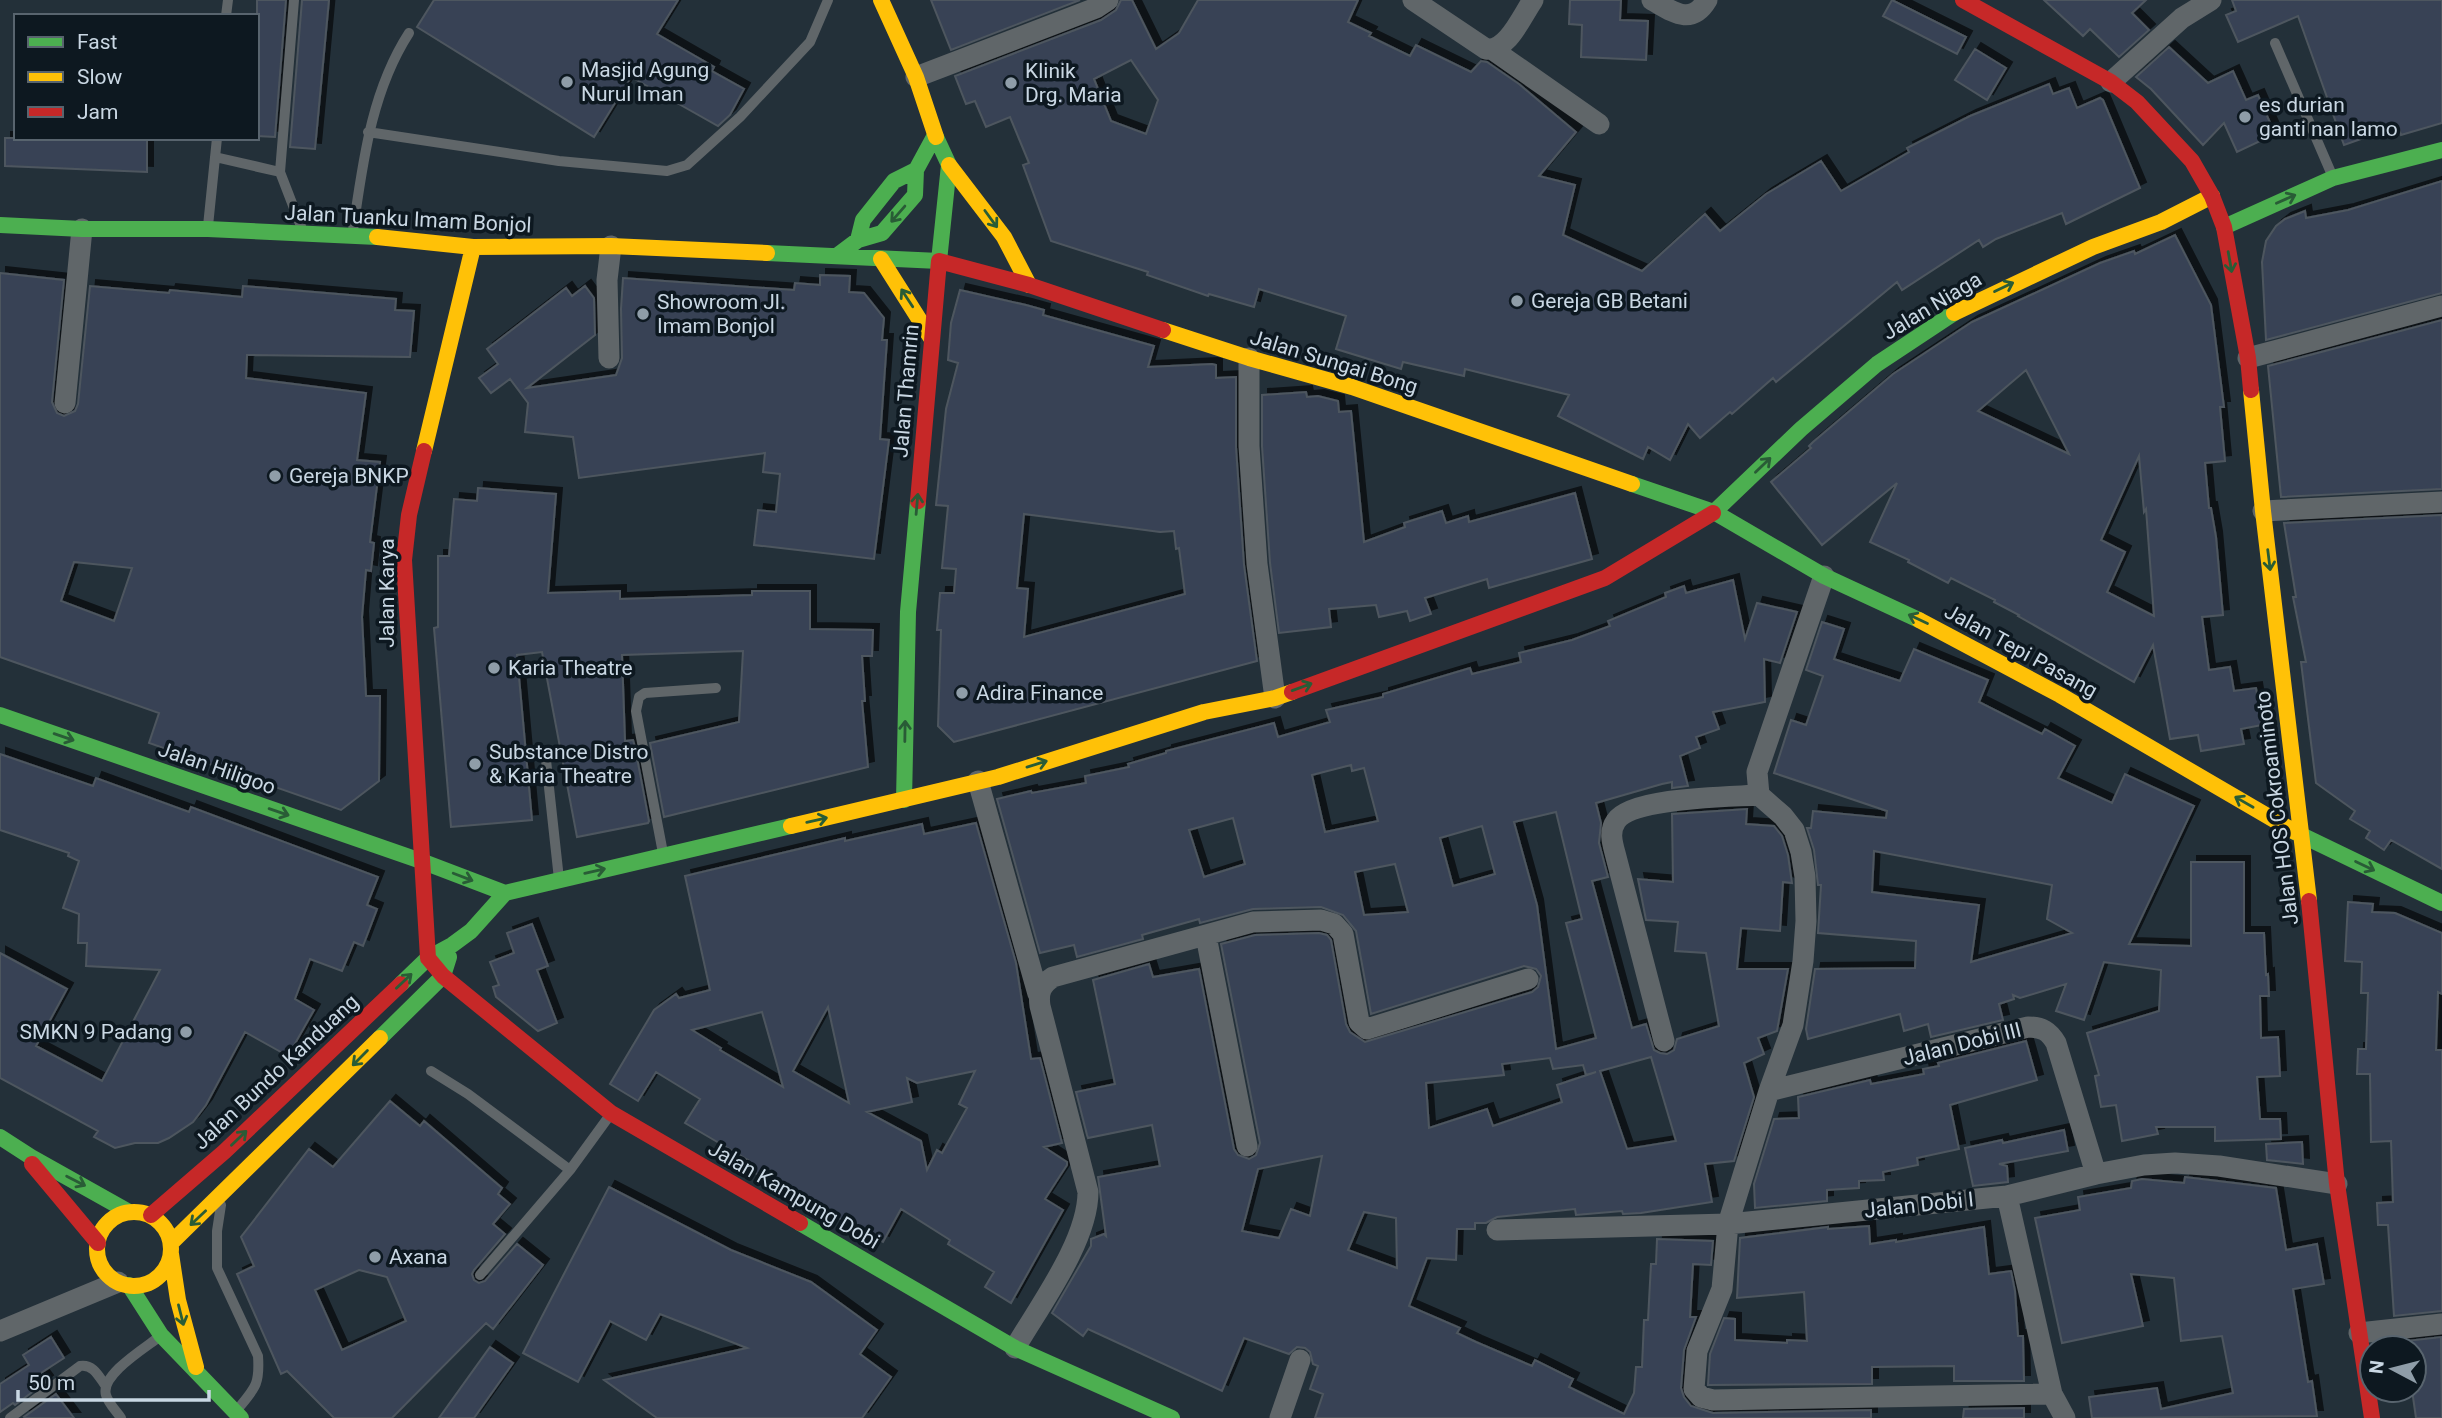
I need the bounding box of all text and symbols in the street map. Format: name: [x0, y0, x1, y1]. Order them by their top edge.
legend: [14, 14, 259, 140]
text: Fast: [77, 30, 118, 54]
place label: Masjid Agung Nurul Iman: [581, 58, 709, 106]
place label: Klinik Drg. Maria: [1025, 59, 1122, 107]
text: Slow: [77, 65, 123, 89]
marker: Masjid Agung Nurul Iman: [559, 74, 575, 90]
marker: Klinik Drg. Maria: [1003, 75, 1019, 91]
place label: es durian ganti nan lamo: [2259, 93, 2398, 141]
text: Jam: [77, 100, 118, 124]
marker: es durian ganti nan lamo: [2237, 109, 2253, 125]
one-way arrow: [2275, 192, 2296, 205]
street label: Jalan Tuanku Imam Bonjol: [284, 201, 532, 237]
one-way arrow: [890, 205, 906, 223]
one-way arrow: [983, 209, 998, 228]
one-way arrow: [2224, 250, 2237, 273]
street label: Jalan Niaga: [1878, 267, 1986, 345]
one-way arrow: [1993, 280, 2014, 294]
one-way arrow: [899, 288, 913, 308]
place label: Gereja GB Betani: [1531, 289, 1688, 313]
place label: Showroom Jl. Imam Bonjol: [657, 290, 786, 338]
marker: Gereja GB Betani: [1509, 293, 1525, 309]
marker: Showroom Jl. Imam Bonjol: [635, 306, 651, 322]
street label: Jalan Thamrin: [888, 323, 924, 459]
street label: Jalan Sungai Bong: [1247, 325, 1421, 399]
one-way arrow: [1754, 456, 1771, 473]
place label: Gereja BNKP: [289, 464, 409, 488]
marker: Gereja BNKP: [267, 468, 283, 484]
one-way arrow: [911, 494, 924, 516]
street label: Jalan Karya: [375, 538, 399, 648]
one-way arrow: [2262, 548, 2275, 571]
street label: Jalan Tepi Pasang: [1940, 599, 2102, 703]
one-way arrow: [1907, 612, 1929, 625]
place label: Karia Theatre: [508, 656, 633, 680]
marker: Karia Theatre: [486, 660, 502, 676]
one-way arrow: [1291, 680, 1313, 693]
place label: Adira Finance: [976, 681, 1103, 705]
marker: Adira Finance: [954, 685, 970, 701]
street label: Jalan HOS Cokroaminoto: [2251, 690, 2303, 926]
one-way arrow: [899, 720, 912, 743]
one-way arrow: [53, 732, 75, 744]
street label: Jalan Hiligoo: [155, 737, 279, 799]
place label: Substance Distro & Karia Theatre: [489, 740, 648, 788]
marker: Substance Distro & Karia Theatre: [467, 756, 483, 772]
one-way arrow: [1026, 757, 1048, 770]
one-way arrow: [2235, 795, 2255, 809]
one-way arrow: [268, 807, 290, 819]
one-way arrow: [805, 813, 828, 826]
one-way arrow: [2354, 860, 2375, 873]
one-way arrow: [583, 864, 606, 877]
one-way arrow: [451, 872, 473, 884]
one-way arrow: [395, 972, 412, 989]
street label: Jalan Bundo Kanduang: [189, 990, 363, 1154]
street label: Jalan Dobi III: [1900, 1018, 2024, 1070]
place label: SMKN 9 Padang: [20, 1020, 172, 1044]
marker: SMKN 9 Padang: [178, 1024, 194, 1040]
one-way arrow: [351, 1049, 368, 1066]
one-way arrow: [230, 1129, 247, 1146]
street label: Jalan Kampung Dobi: [704, 1136, 884, 1254]
one-way arrow: [65, 1175, 86, 1189]
street label: Jalan Dobi I: [1863, 1187, 1975, 1223]
one-way arrow: [190, 1209, 207, 1226]
place label: Axana: [389, 1245, 448, 1269]
marker: Axana: [367, 1249, 383, 1265]
one-way arrow: [175, 1303, 188, 1326]
north arrow: [2358, 1334, 2428, 1404]
scale bar: [18, 1358, 208, 1402]
text: N: [2364, 1359, 2389, 1375]
text: 50 m: [28, 1371, 75, 1395]

